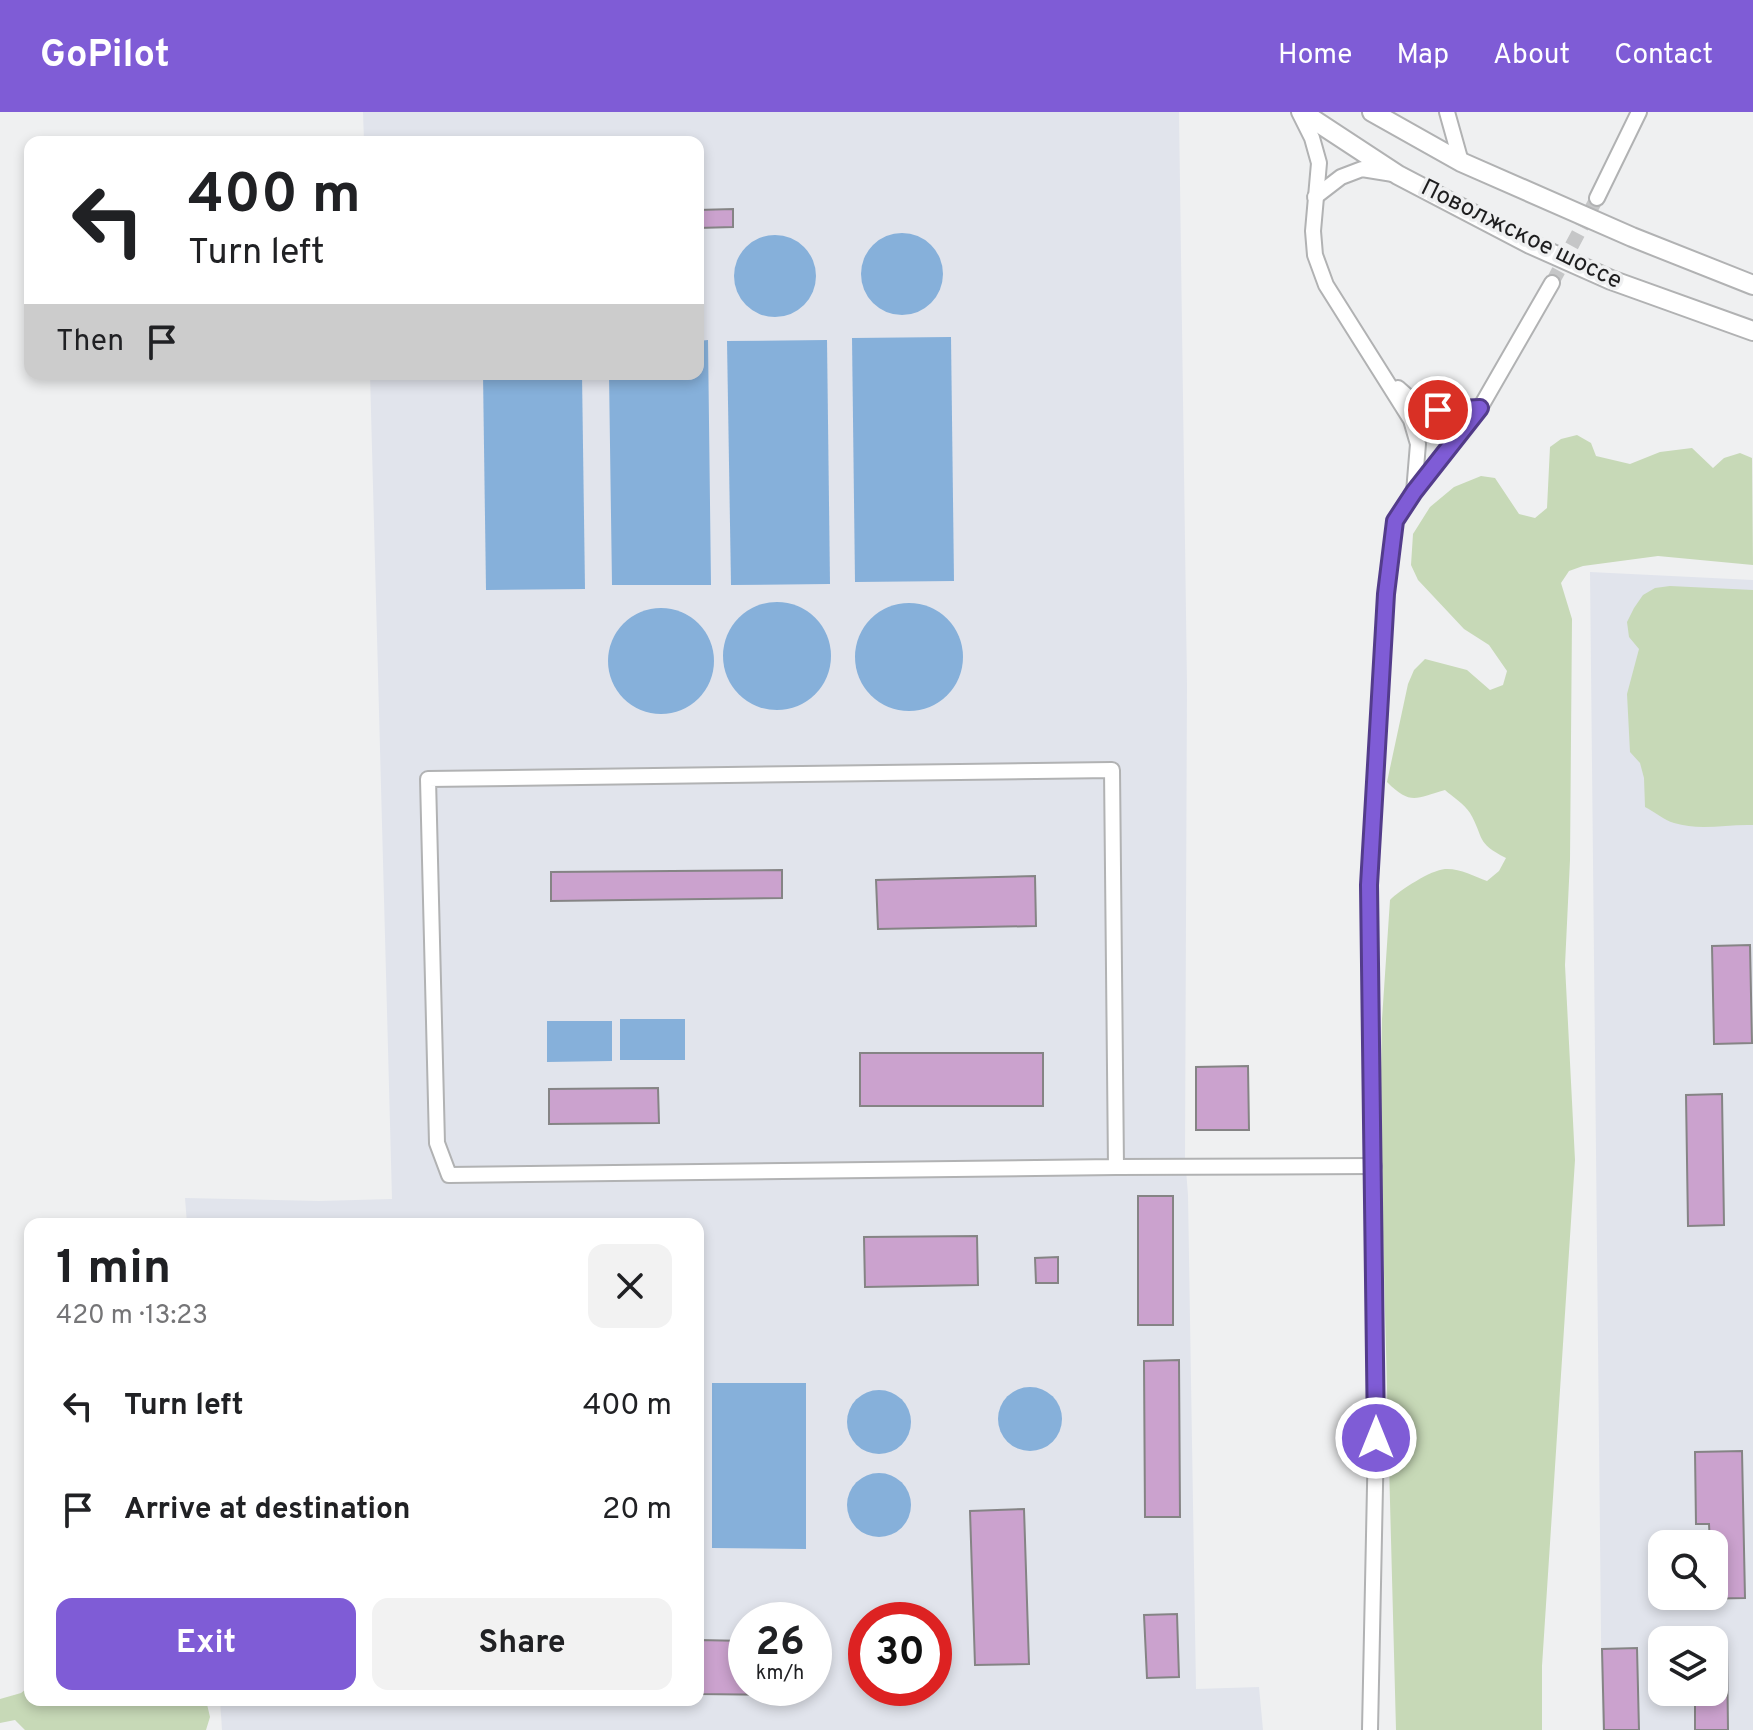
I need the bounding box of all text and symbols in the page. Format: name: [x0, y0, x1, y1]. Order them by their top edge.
text: GoPilot: [40, 32, 170, 81]
text: Home: [1278, 38, 1352, 74]
text: Map: [1396, 38, 1449, 74]
text: About: [1493, 38, 1570, 74]
text: Contact: [1614, 38, 1713, 74]
text: 400 m: [188, 162, 361, 232]
icon: left: [56, 168, 160, 272]
street label: Поволжское шоссе: [1416, 173, 1626, 297]
text: Turn left: [188, 231, 325, 277]
icon: arrive: [140, 320, 184, 364]
text: Then: [56, 324, 124, 361]
pin: [1404, 376, 1472, 444]
icon: arrive: [1416, 388, 1460, 432]
text: 1 min: [56, 1240, 171, 1300]
button: close: [588, 1244, 672, 1328]
text: 420 m · 13:23: [56, 1300, 208, 1333]
icon: left: [56, 1384, 100, 1428]
text: Turn left: [124, 1388, 244, 1425]
text: 400 m: [583, 1388, 672, 1425]
position arrow: [1334, 1396, 1418, 1480]
icon: arrive: [56, 1488, 100, 1532]
text: Arrive at destination: [124, 1492, 410, 1529]
text: 20 m: [602, 1492, 672, 1529]
map controls: [1648, 1530, 1728, 1706]
button: search: [1648, 1530, 1728, 1610]
button: Exit: [56, 1598, 356, 1690]
button: Share: [372, 1598, 672, 1690]
speed limit sign: 30: [848, 1602, 952, 1706]
text: 26: [755, 1619, 805, 1669]
button: layers: [1648, 1626, 1728, 1706]
text: km/h: [756, 1661, 804, 1687]

